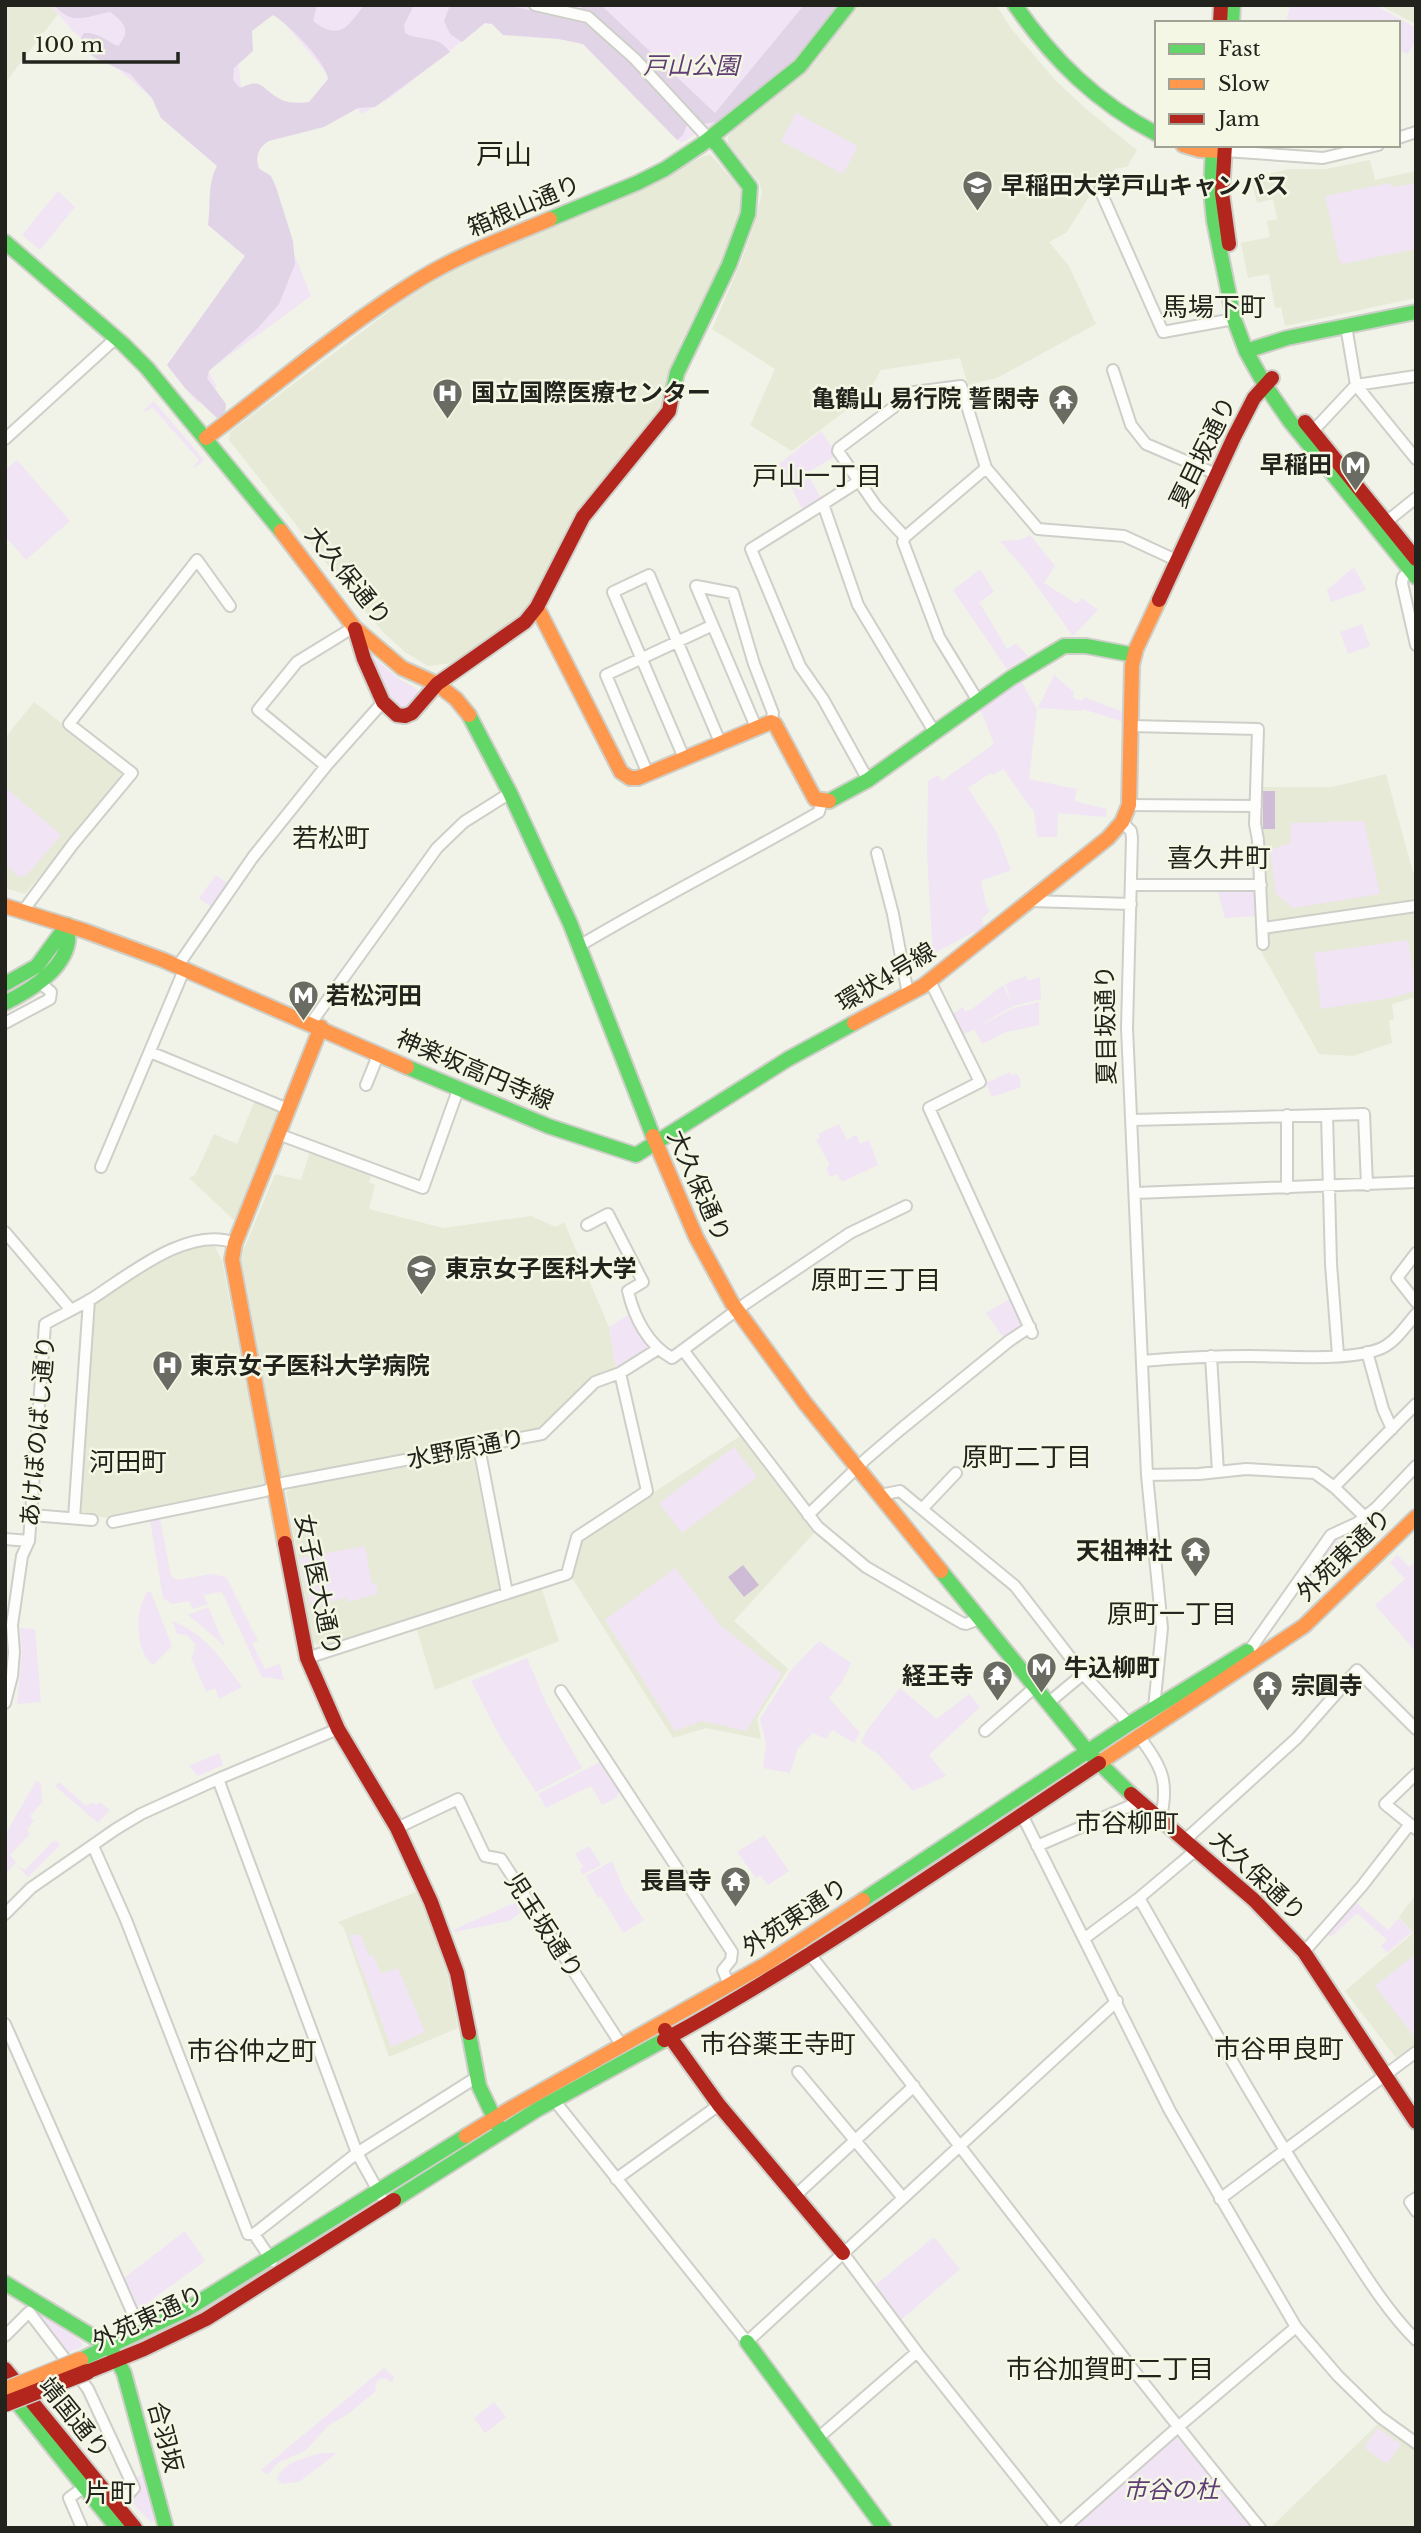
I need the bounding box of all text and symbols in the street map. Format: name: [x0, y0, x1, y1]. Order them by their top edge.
scale bar: [24, 21, 178, 65]
legend: [1155, 21, 1400, 147]
text: 100 m: [35, 32, 103, 58]
text: Fast: [1218, 36, 1260, 62]
park label: 戸山公園: [643, 51, 742, 80]
text: Slow: [1218, 71, 1270, 97]
text: Jam: [1215, 106, 1260, 132]
district label: 戸山: [476, 137, 532, 172]
street label: 箱根山通り: [463, 169, 585, 242]
school or university icon: 早稲田大学戸山キャンパス: [961, 169, 995, 213]
place label: 早稲田大学戸山キャンパス: [1001, 171, 1289, 200]
district label: 馬場下町: [1162, 291, 1266, 323]
hospital icon: 国立国際医療センター: [431, 376, 465, 420]
place label: 国立国際医療センター: [471, 378, 711, 407]
temple icon: 亀鶴山 易行院 誓閑寺: [1046, 382, 1080, 426]
place label: 亀鶴山 易行院 誓閑寺: [811, 384, 1040, 413]
street label: 夏目坂通り: [1163, 391, 1242, 512]
metro station icon: 早稲田: [1338, 448, 1372, 492]
place label: 早稲田: [1260, 450, 1332, 479]
district label: 戸山一丁目: [752, 460, 882, 492]
street label: 大久保通り: [299, 520, 397, 631]
district label: 若松町: [292, 822, 370, 854]
district label: 喜久井町: [1167, 842, 1271, 874]
street label: 環状4号線: [831, 936, 940, 1017]
street label: 夏目坂通り: [1090, 965, 1121, 1085]
metro station icon: 若松河田: [286, 979, 320, 1023]
place label: 若松河田: [326, 981, 422, 1010]
street label: 神楽坂高円寺線: [392, 1023, 558, 1116]
street label: 大久保通り: [662, 1125, 737, 1247]
school or university icon: 東京女子医科大学: [405, 1252, 439, 1296]
place label: 東京女子医科大学: [445, 1254, 637, 1283]
district label: 原町三丁目: [811, 1264, 941, 1296]
street label: あけぼのばし通り: [15, 1334, 60, 1528]
hospital icon: 東京女子医科大学病院: [150, 1349, 184, 1393]
place label: 東京女子医科大学病院: [190, 1351, 430, 1380]
street label: 水野原通り: [404, 1423, 528, 1474]
district label: 原町二丁目: [962, 1441, 1092, 1473]
district label: 河田町: [89, 1446, 167, 1478]
street label: 外苑東通り: [1290, 1503, 1397, 1607]
street label: 女子医大通り: [289, 1511, 348, 1658]
temple icon: 天祖神社: [1178, 1534, 1212, 1578]
place label: 天祖神社: [1076, 1536, 1172, 1565]
district label: 原町一丁目: [1107, 1598, 1237, 1630]
metro station icon: 牛込柳町: [1024, 1651, 1058, 1695]
place label: 牛込柳町: [1064, 1653, 1160, 1682]
temple icon: 経王寺: [980, 1659, 1014, 1703]
place label: 経王寺: [902, 1661, 974, 1690]
temple icon: 宗圓寺: [1251, 1669, 1285, 1713]
place label: 宗圓寺: [1291, 1671, 1363, 1700]
district label: 市谷柳町: [1075, 1807, 1179, 1839]
street label: 大久保通り: [1205, 1824, 1312, 1927]
temple icon: 長昌寺: [718, 1864, 752, 1908]
place label: 長昌寺: [640, 1866, 712, 1895]
street label: 児玉坂通り: [500, 1868, 589, 1984]
street label: 外苑東通り: [737, 1872, 853, 1961]
district label: 市谷薬王寺町: [700, 2028, 856, 2060]
district label: 市谷甲良町: [1214, 2033, 1344, 2065]
district label: 市谷仲之町: [187, 2035, 317, 2067]
street label: 外苑東通り: [87, 2279, 208, 2356]
district label: 市谷加賀町二丁目: [1006, 2353, 1214, 2385]
street label: 靖国通り: [33, 2371, 116, 2464]
street label: 合羽坂: [142, 2398, 189, 2475]
park label: 市谷の杜: [1123, 2475, 1221, 2504]
district label: 片町: [84, 2477, 136, 2509]

